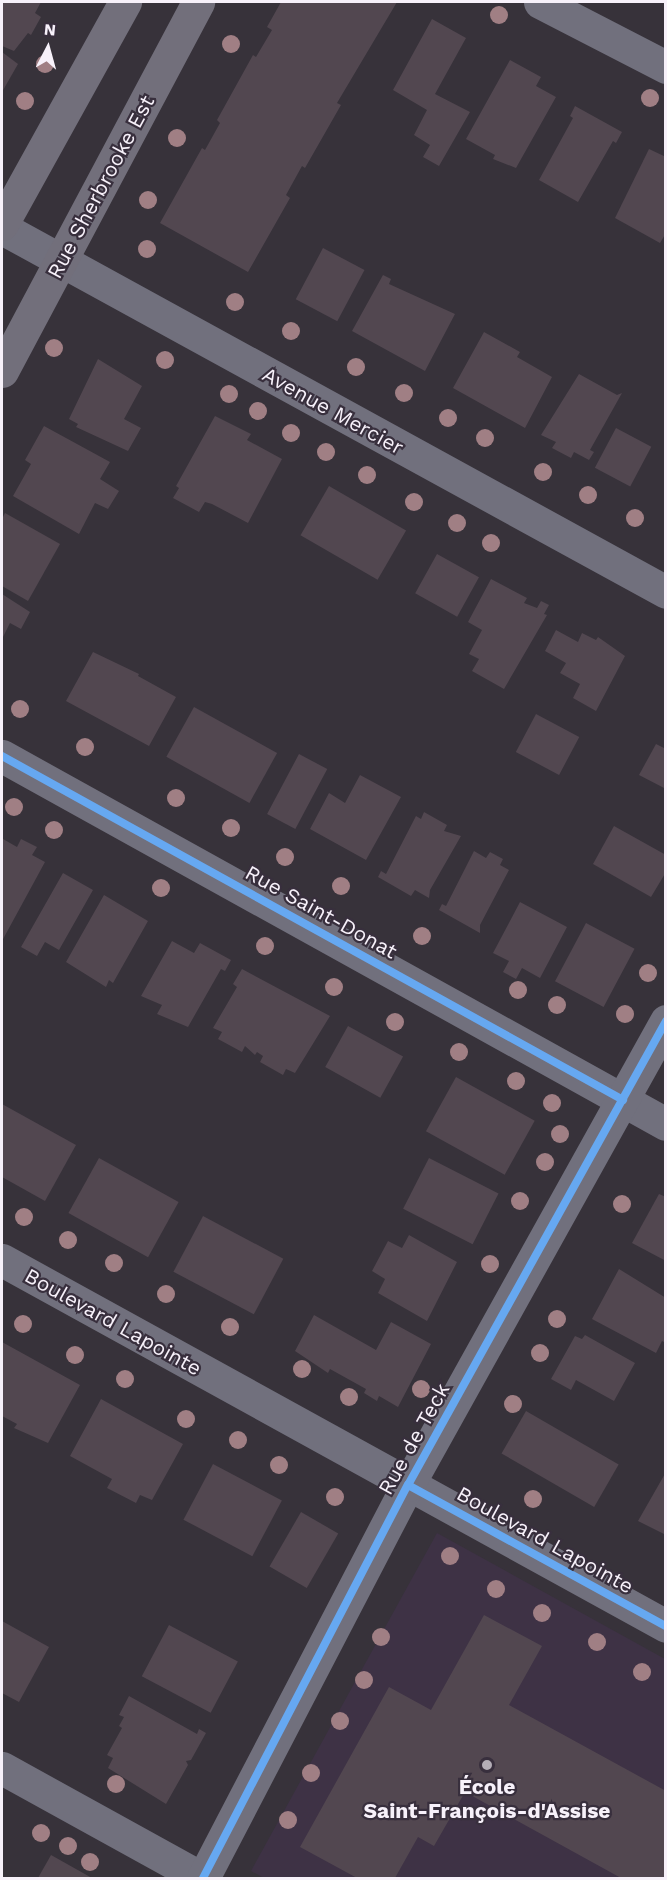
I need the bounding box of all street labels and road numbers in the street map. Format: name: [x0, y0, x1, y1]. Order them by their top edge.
street label: Rue Sherbrooke Est: [42, 91, 160, 283]
street label: Avenue Mercier: [258, 362, 408, 460]
street label: Rue Saint-Donat: [241, 860, 401, 964]
street label: Boulevard Lapointe: [20, 1263, 206, 1381]
street label: Rue de Teck: [373, 1378, 455, 1500]
street label: Boulevard Lapointe: [452, 1481, 638, 1599]

